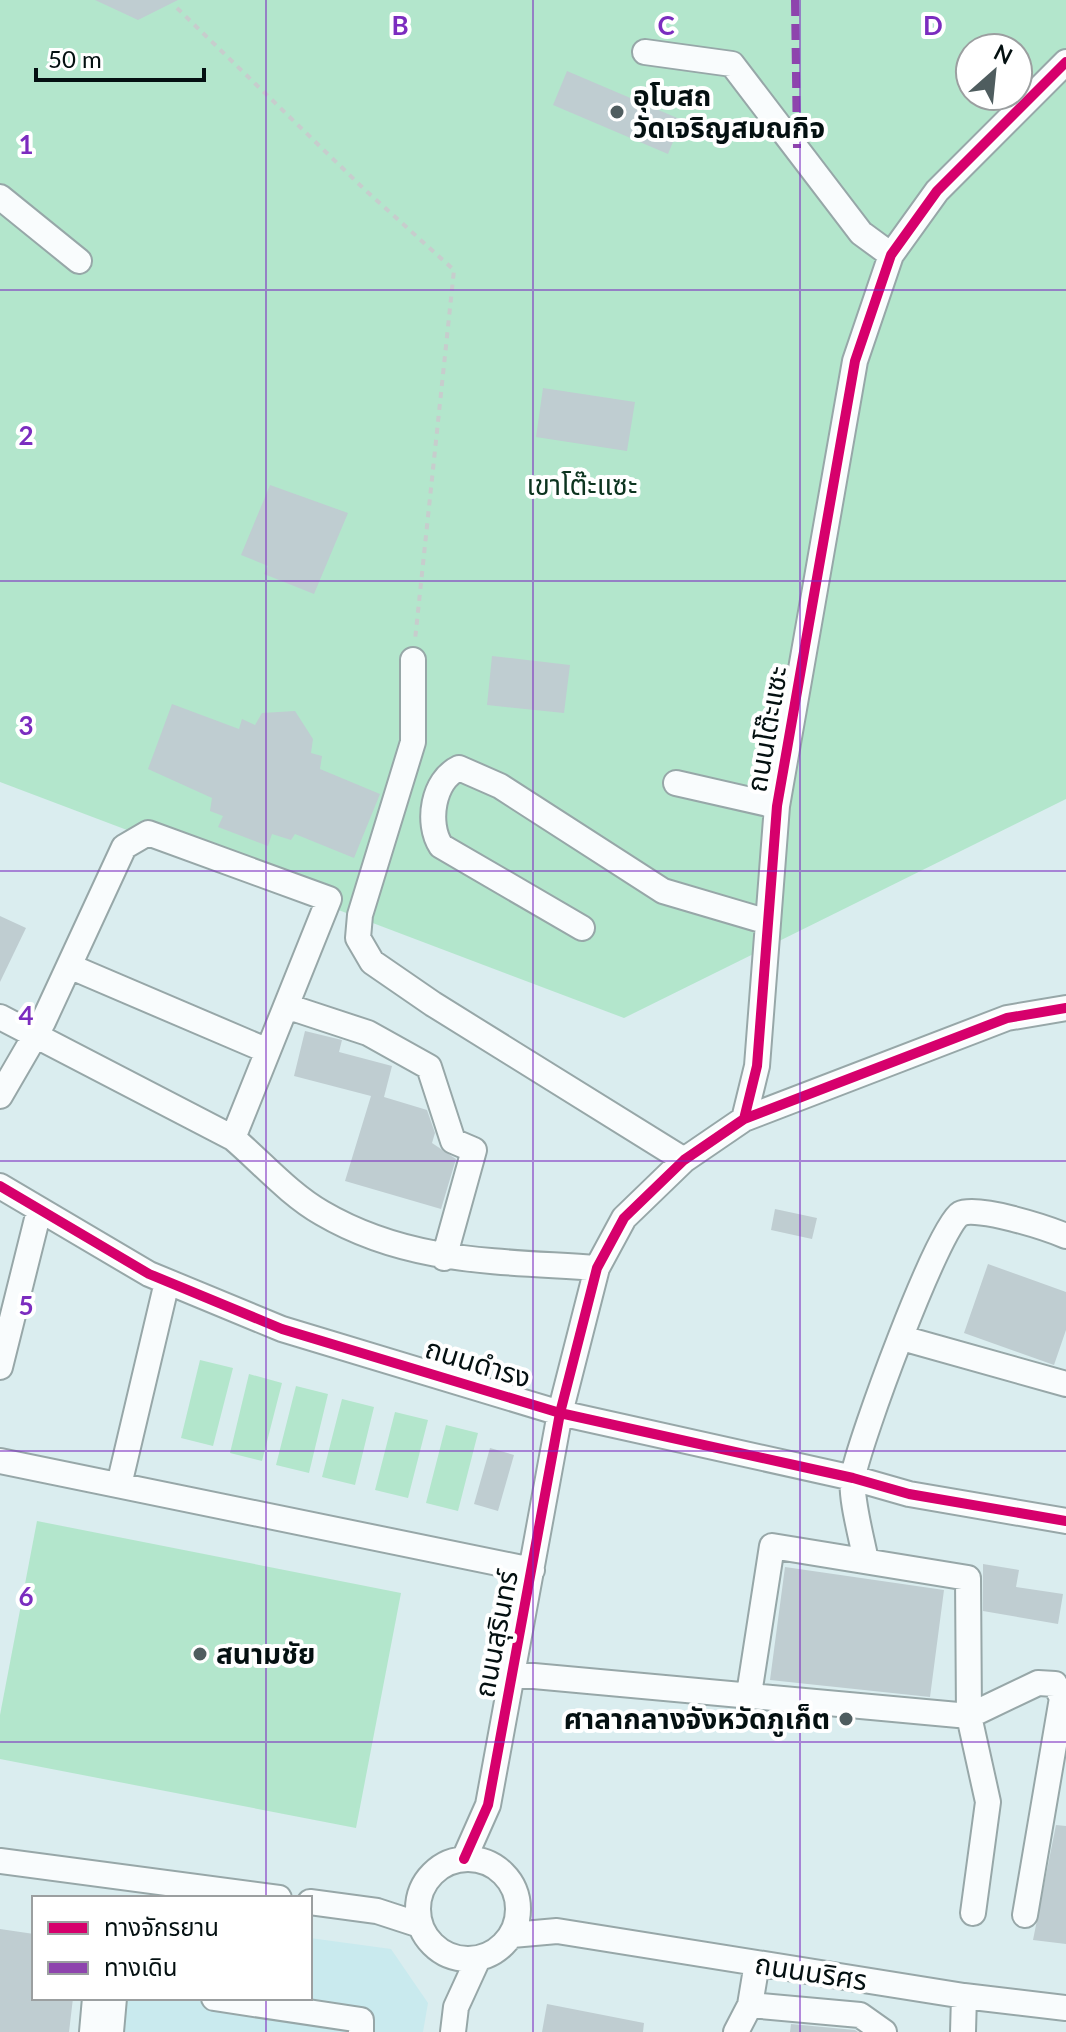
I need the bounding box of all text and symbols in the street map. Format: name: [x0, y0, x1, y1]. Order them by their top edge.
text: B: [391, 9, 409, 41]
text: C: [657, 9, 675, 41]
text: D: [923, 9, 943, 41]
scale bar: [36, 32, 204, 82]
north arrow: [954, 32, 1034, 112]
text: N: [990, 38, 1017, 70]
text: 50 m: [48, 44, 102, 73]
place label: อุโบสถ วัดเจริญสมณกิจ: [633, 78, 825, 144]
marker: อุโบสถ วัดเจริญสมณกิจ: [608, 103, 626, 121]
text: 1: [18, 128, 34, 160]
text: 2: [18, 419, 34, 451]
park label: เขาโต๊ะแซะ: [527, 467, 637, 501]
street label: ถนนโต๊ะแซะ: [738, 663, 794, 795]
text: 3: [18, 709, 34, 741]
text: 4: [18, 999, 34, 1031]
text: 5: [18, 1289, 34, 1321]
street label: ถนนดำรง: [421, 1330, 535, 1394]
street label: ถนนสุรินทร์: [466, 1566, 525, 1700]
text: 6: [18, 1580, 34, 1612]
place label: สนามชัย: [216, 1636, 315, 1670]
marker: สนามชัย: [191, 1645, 209, 1663]
place label: ศาลากลางจังหวัดภูเก็ต: [564, 1701, 830, 1737]
marker: ศาลากลางจังหวัดภูเก็ต: [837, 1710, 855, 1728]
legend: [32, 1896, 312, 2000]
text: ทางจักรยาน: [104, 1912, 219, 1941]
street label: ถนนนริศร: [753, 1945, 870, 1997]
text: ทางเดิน: [104, 1952, 178, 1981]

